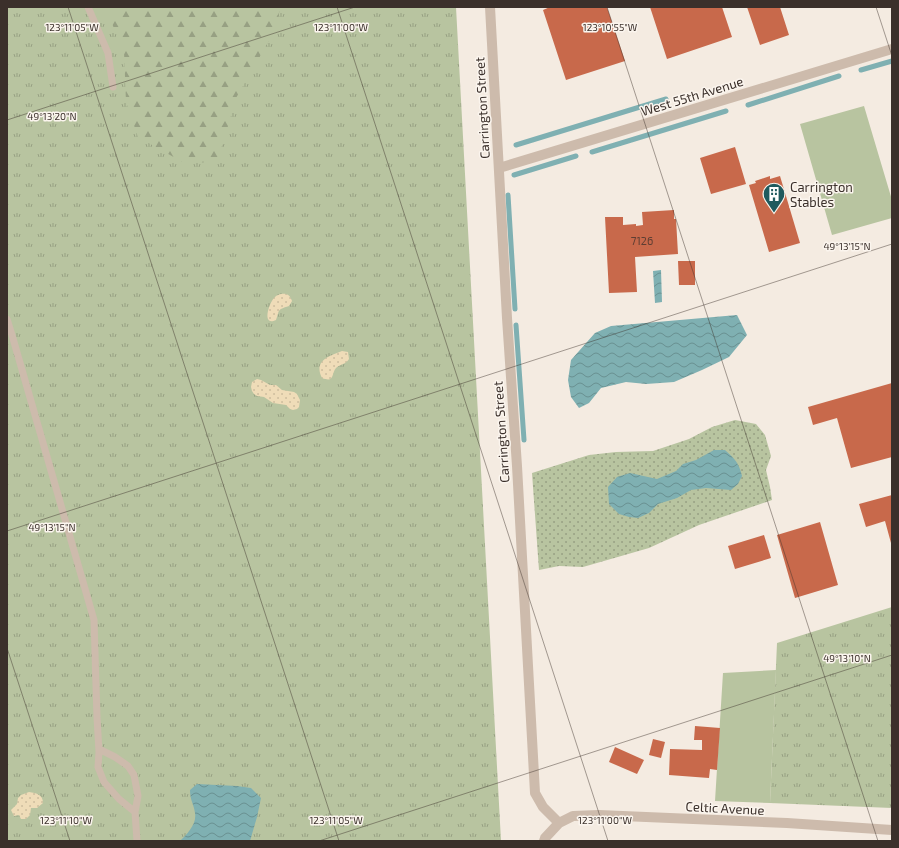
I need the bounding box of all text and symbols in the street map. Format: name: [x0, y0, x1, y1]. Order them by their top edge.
text: 123°11'05"W: [45, 21, 99, 33]
text: 123°11'00"W: [314, 21, 368, 33]
text: 123°10'55"W: [583, 21, 638, 33]
street label: Carrington Street: [471, 57, 493, 159]
street label: West 55th Avenue: [639, 73, 745, 119]
text: 49°13'20"N: [27, 110, 77, 122]
place label: Carrington Stables: [790, 179, 853, 210]
building icon: Carrington Stables: [761, 181, 787, 214]
house number: 7126: [631, 234, 653, 247]
text: 49°13'15"N: [823, 240, 871, 252]
street label: Carrington Street: [489, 381, 513, 483]
text: 49°13'15"N: [28, 521, 76, 533]
text: 49°13'10"N: [823, 652, 871, 664]
street label: Celtic Avenue: [685, 798, 765, 818]
text: 123°11'10"W: [40, 814, 92, 826]
text: 123°11'05"W: [309, 814, 363, 826]
text: 123°11'00"W: [578, 814, 632, 826]

